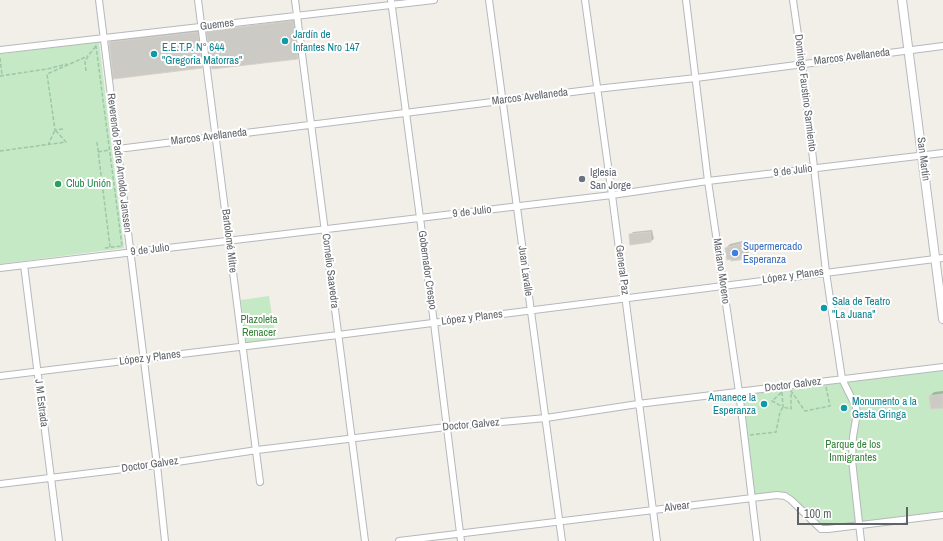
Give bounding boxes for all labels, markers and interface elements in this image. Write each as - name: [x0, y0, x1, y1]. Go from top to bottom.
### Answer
- street label: Guemes: [199, 16, 235, 34]
- place label: Jardín de Infantes Nro 147: [293, 28, 360, 54]
- street label: Domingo Faustino Sarmiento: [791, 34, 819, 152]
- marker: Jardín de Infantes Nro 147: [280, 36, 290, 46]
- place label: E.E.T.P. N° 644 "Gregoria Matorras": [162, 41, 242, 67]
- street label: Marcos Avellaneda: [813, 46, 891, 68]
- marker: E.E.T.P. N° 644 "Gregoria Matorras": [149, 49, 159, 59]
- street label: Marcos Avellaneda: [491, 86, 569, 108]
- street label: Reverendo Padre Arnoldo Janssen: [104, 93, 134, 233]
- street label: Marcos Avellaneda: [170, 126, 248, 148]
- street label: San Martín: [914, 136, 932, 182]
- street label: 9 de Julio: [773, 162, 813, 180]
- place label: Iglesia San Jorge: [590, 166, 631, 192]
- marker: Iglesia San Jorge: [577, 174, 587, 184]
- place label: Club Unión: [66, 177, 111, 191]
- marker: Club Unión: [53, 179, 63, 189]
- street label: 9 de Julio: [452, 203, 492, 221]
- street label: Bartolomé Mitre: [219, 208, 239, 274]
- street label: Gobernador Crespo: [415, 230, 439, 310]
- street label: Cornelio Saavedra: [319, 233, 341, 309]
- street label: Mariano Moreno: [710, 237, 732, 305]
- place label: Supermercado Esperanza: [743, 240, 802, 266]
- street label: 9 de Julio: [130, 241, 170, 259]
- street label: General Paz: [612, 244, 632, 296]
- street label: Juan Lavalle: [515, 245, 535, 297]
- marker: Supermercado Esperanza: [730, 248, 740, 258]
- street label: López y Planes: [762, 265, 824, 287]
- place label: Sala de Teatro "La Juana": [832, 295, 890, 321]
- marker: Sala de Teatro "La Juana": [819, 303, 829, 313]
- street label: López y Planes: [441, 308, 503, 328]
- park label: Plazoleta Renacer: [240, 313, 278, 339]
- street label: López y Planes: [119, 348, 181, 368]
- street label: Doctor Galvez: [764, 375, 822, 395]
- street label: J M Estrada: [32, 378, 50, 428]
- place label: Amanece la Esperanza: [708, 391, 756, 417]
- place label: Monumento a la Gesta Gringa: [852, 395, 917, 421]
- marker: Amanece la Esperanza: [759, 399, 769, 409]
- marker: Monumento a la Gesta Gringa: [839, 403, 849, 413]
- street label: Doctor Galvez: [442, 416, 500, 434]
- park label: Parque de los Inmigrantes: [825, 438, 881, 464]
- street label: Doctor Galvez: [121, 454, 179, 476]
- street label: Alvear: [664, 499, 690, 515]
- scale bar: [799, 499, 910, 525]
- text: 100 m: [804, 506, 831, 522]

